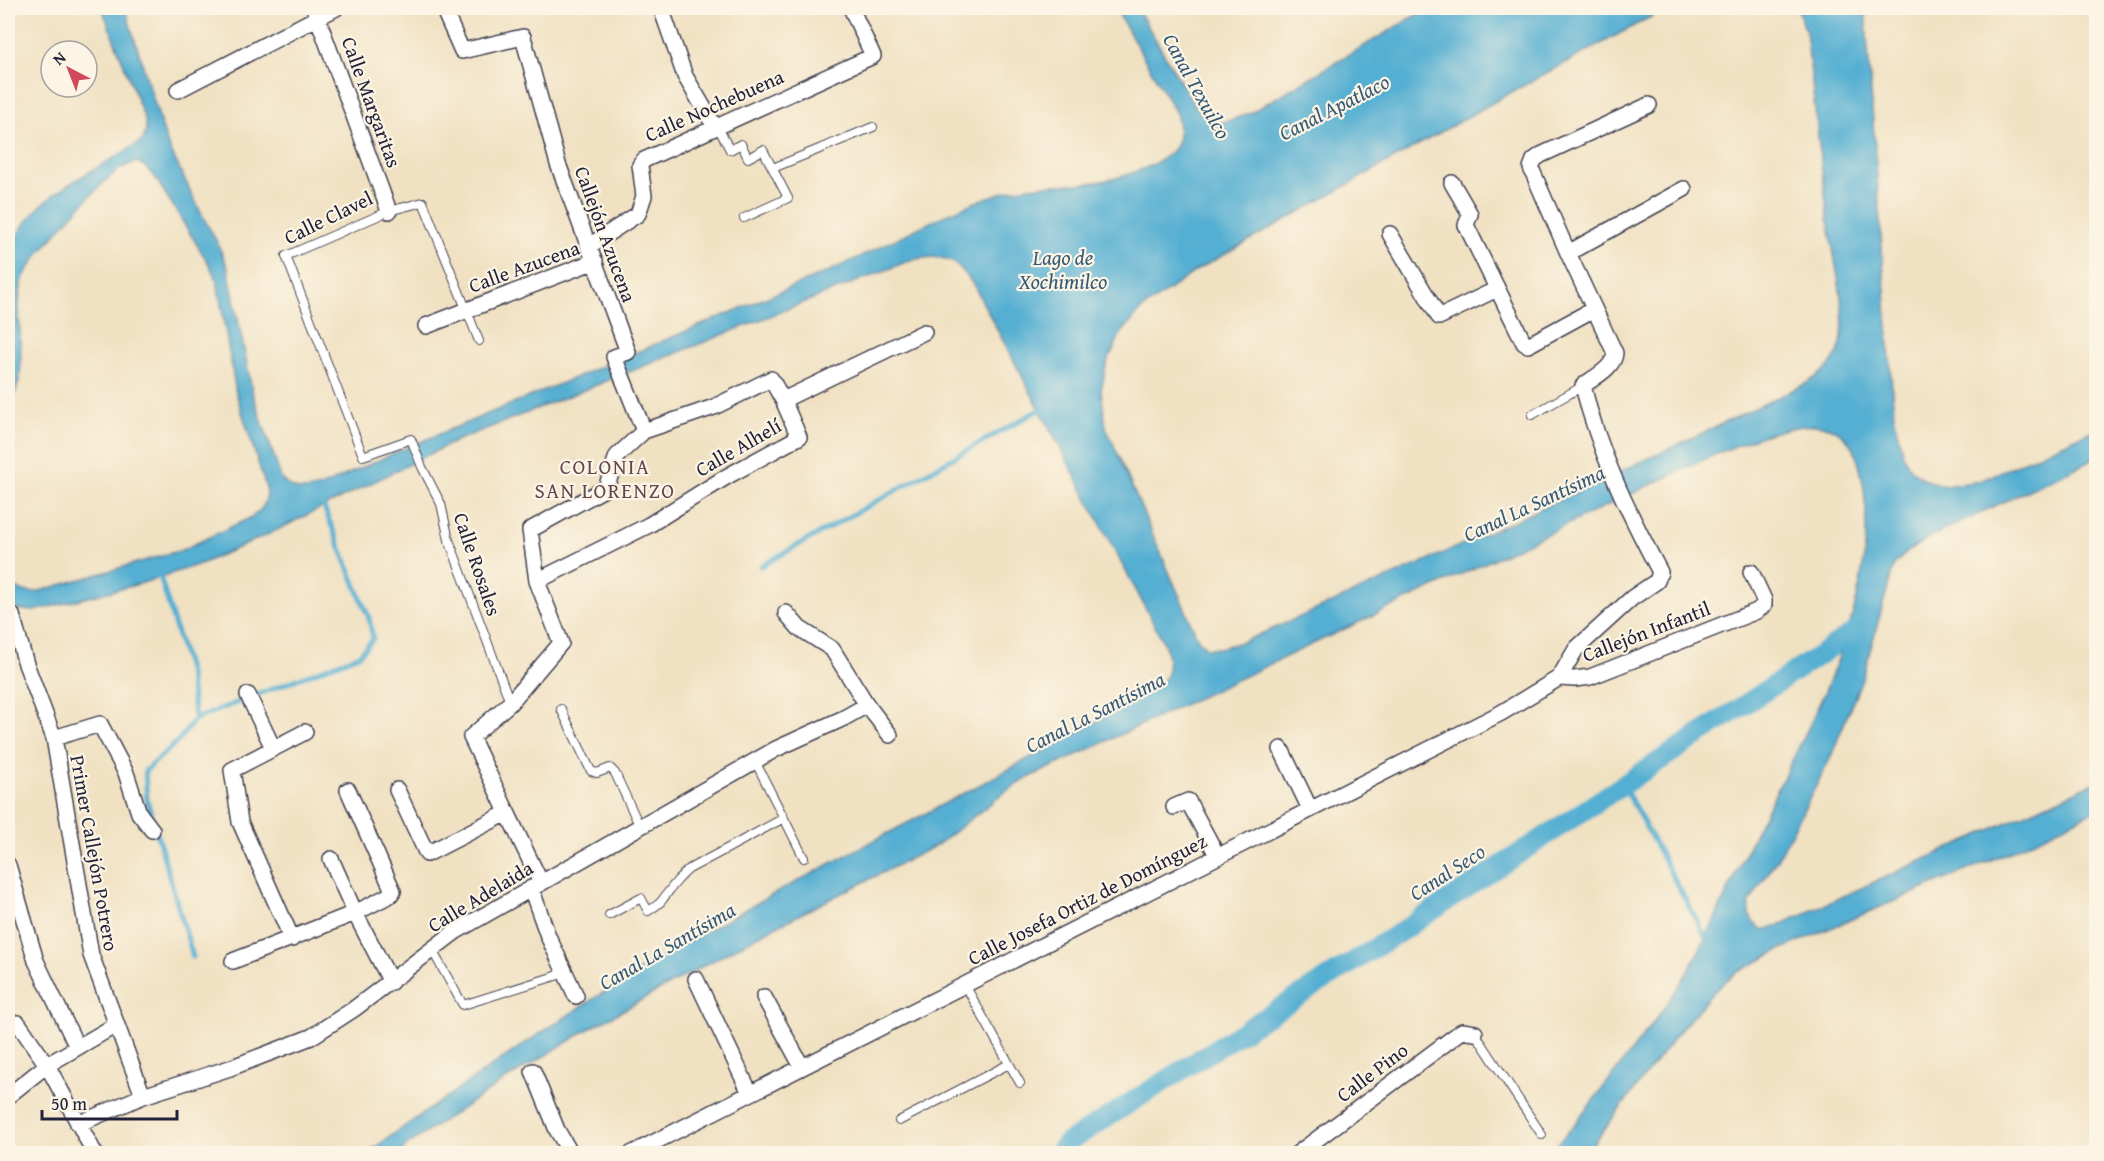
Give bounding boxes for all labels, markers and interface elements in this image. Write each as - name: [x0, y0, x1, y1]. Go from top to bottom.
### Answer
- water label: Canal Texuilco: [1155, 28, 1239, 144]
- street label: Calle Margaritas: [335, 33, 409, 171]
- north arrow: [39, 39, 99, 99]
- text: N: [47, 45, 71, 70]
- street label: Calle Nochebuena: [640, 61, 788, 149]
- water label: Canal Apatlaco: [1273, 66, 1395, 148]
- street label: Callejón Azucena: [568, 162, 644, 307]
- street label: Calle Clavel: [279, 183, 378, 251]
- street label: Calle Azucena: [465, 232, 584, 299]
- water label: Lago de Xochimilco: [1018, 242, 1107, 297]
- street label: Calle Alhelí: [690, 411, 787, 483]
- district label: COLONIA SAN LORENZO: [534, 451, 676, 506]
- water label: Canal La Santísima: [1458, 456, 1610, 549]
- street label: Calle Rosales: [447, 509, 509, 620]
- street label: Callejón Infantil: [1578, 593, 1715, 669]
- water label: Canal La Santísima: [1020, 663, 1171, 761]
- street label: Primer Callejón Potrero: [63, 753, 127, 953]
- street label: Calle Josefa Ortiz de Domínguez: [963, 826, 1212, 972]
- water label: Canal Seco: [1403, 836, 1491, 908]
- street label: Calle Adelaida: [422, 853, 539, 939]
- water label: Canal La Santísima: [593, 894, 741, 998]
- street label: Calle Pino: [1330, 1035, 1414, 1109]
- scale bar: [42, 1083, 177, 1121]
- text: 50 m: [51, 1090, 87, 1117]

